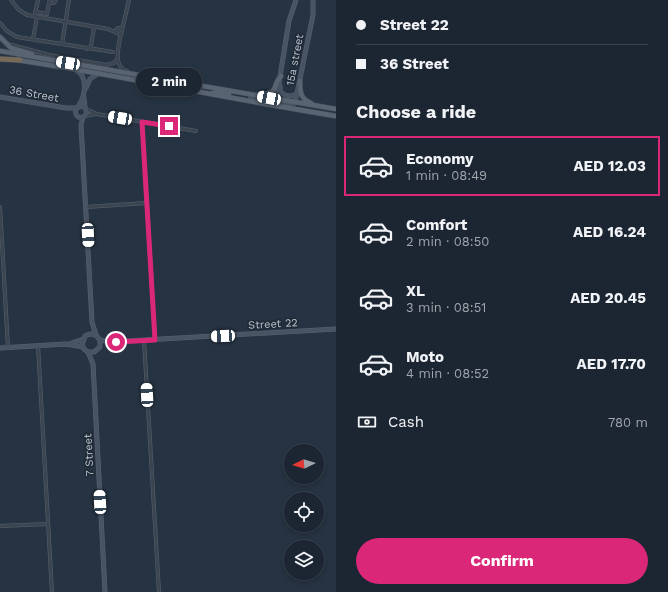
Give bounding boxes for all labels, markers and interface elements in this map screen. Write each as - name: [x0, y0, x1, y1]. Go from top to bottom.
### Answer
- text: Street 22: [380, 16, 449, 34]
- street label: 15a street: [284, 33, 306, 87]
- car: [55, 55, 81, 71]
- text: 36 Street: [380, 55, 449, 73]
- callout: 2 min: [136, 68, 202, 96]
- text: 2 min: [151, 74, 187, 89]
- street label: 36 Street: [8, 83, 60, 105]
- car: [256, 90, 282, 106]
- text: Choose a ride: [356, 101, 476, 122]
- car: [107, 110, 133, 126]
- route end: [160, 117, 178, 135]
- icon: car: [358, 148, 394, 184]
- text: Economy: [406, 150, 473, 168]
- text: AED 12.03: [573, 157, 646, 175]
- text: 1 min · 08:49: [406, 168, 487, 183]
- icon: car: [358, 214, 394, 250]
- text: Comfort: [406, 216, 467, 234]
- car: [81, 223, 95, 247]
- text: AED 16.24: [573, 223, 646, 241]
- text: 2 min · 08:50: [406, 234, 489, 249]
- icon: car: [358, 280, 394, 316]
- text: XL: [406, 282, 425, 300]
- text: AED 20.45: [570, 289, 646, 307]
- text: 3 min · 08:51: [406, 300, 486, 315]
- street label: Street 22: [248, 316, 298, 332]
- car: [211, 329, 235, 343]
- route start: [107, 333, 125, 351]
- icon: car: [358, 346, 394, 382]
- text: Moto: [406, 348, 444, 366]
- text: AED 17.70: [577, 355, 646, 373]
- text: 4 min · 08:52: [406, 366, 489, 381]
- car: [140, 383, 154, 407]
- icon: cash: [356, 411, 378, 433]
- text: Cash: [388, 413, 424, 431]
- text: 780 m: [608, 415, 648, 430]
- street label: 7 Street: [81, 433, 97, 477]
- north arrow: [284, 444, 324, 484]
- map controls: [284, 444, 324, 580]
- car: [93, 490, 107, 514]
- button: locate: [284, 492, 324, 532]
- button: Confirm: [356, 538, 648, 584]
- button: layers: [284, 540, 324, 580]

